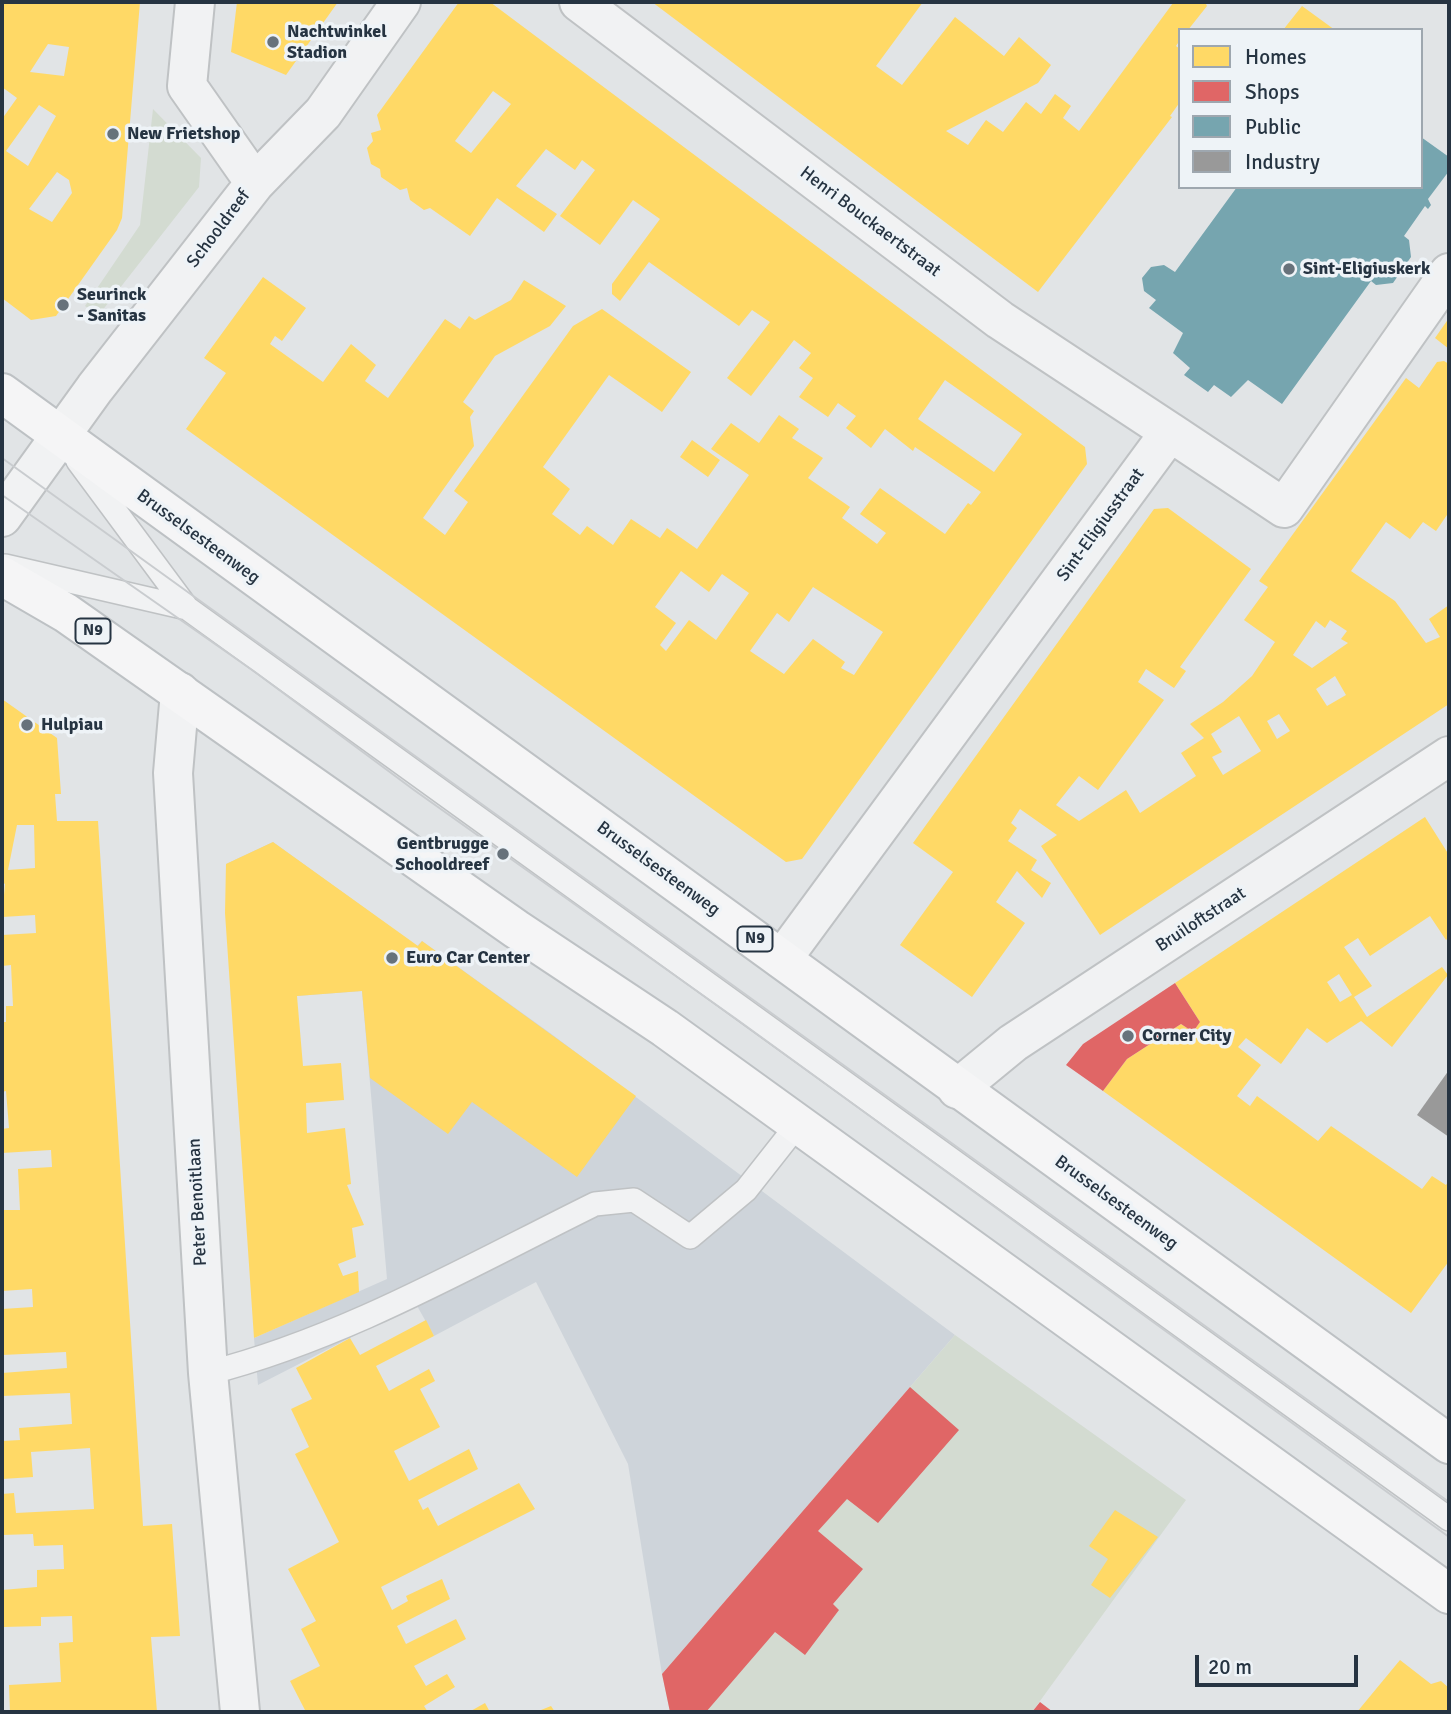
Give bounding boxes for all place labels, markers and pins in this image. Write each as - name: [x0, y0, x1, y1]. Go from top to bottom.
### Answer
- place label: Nachtwinkel Stadion: [287, 21, 387, 64]
- marker: Nachtwinkel Stadion: [265, 34, 281, 50]
- place label: New Frietshop: [127, 123, 240, 145]
- marker: New Frietshop: [105, 126, 121, 142]
- place label: Sint-Eligiuskerk: [1303, 258, 1430, 280]
- marker: Sint-Eligiuskerk: [1281, 261, 1297, 277]
- place label: Seurinck - Sanitas: [77, 284, 147, 326]
- marker: Seurinck - Sanitas: [55, 297, 71, 313]
- place label: Hulpiau: [41, 714, 103, 736]
- marker: Hulpiau: [19, 717, 35, 733]
- place label: Gentbrugge Schooldreef: [395, 833, 489, 876]
- marker: Gentbrugge Schooldreef: [495, 846, 511, 862]
- place label: Euro Car Center: [406, 947, 530, 969]
- marker: Euro Car Center: [384, 950, 400, 966]
- place label: Corner City: [1142, 1025, 1231, 1047]
- marker: Corner City: [1120, 1028, 1136, 1044]

